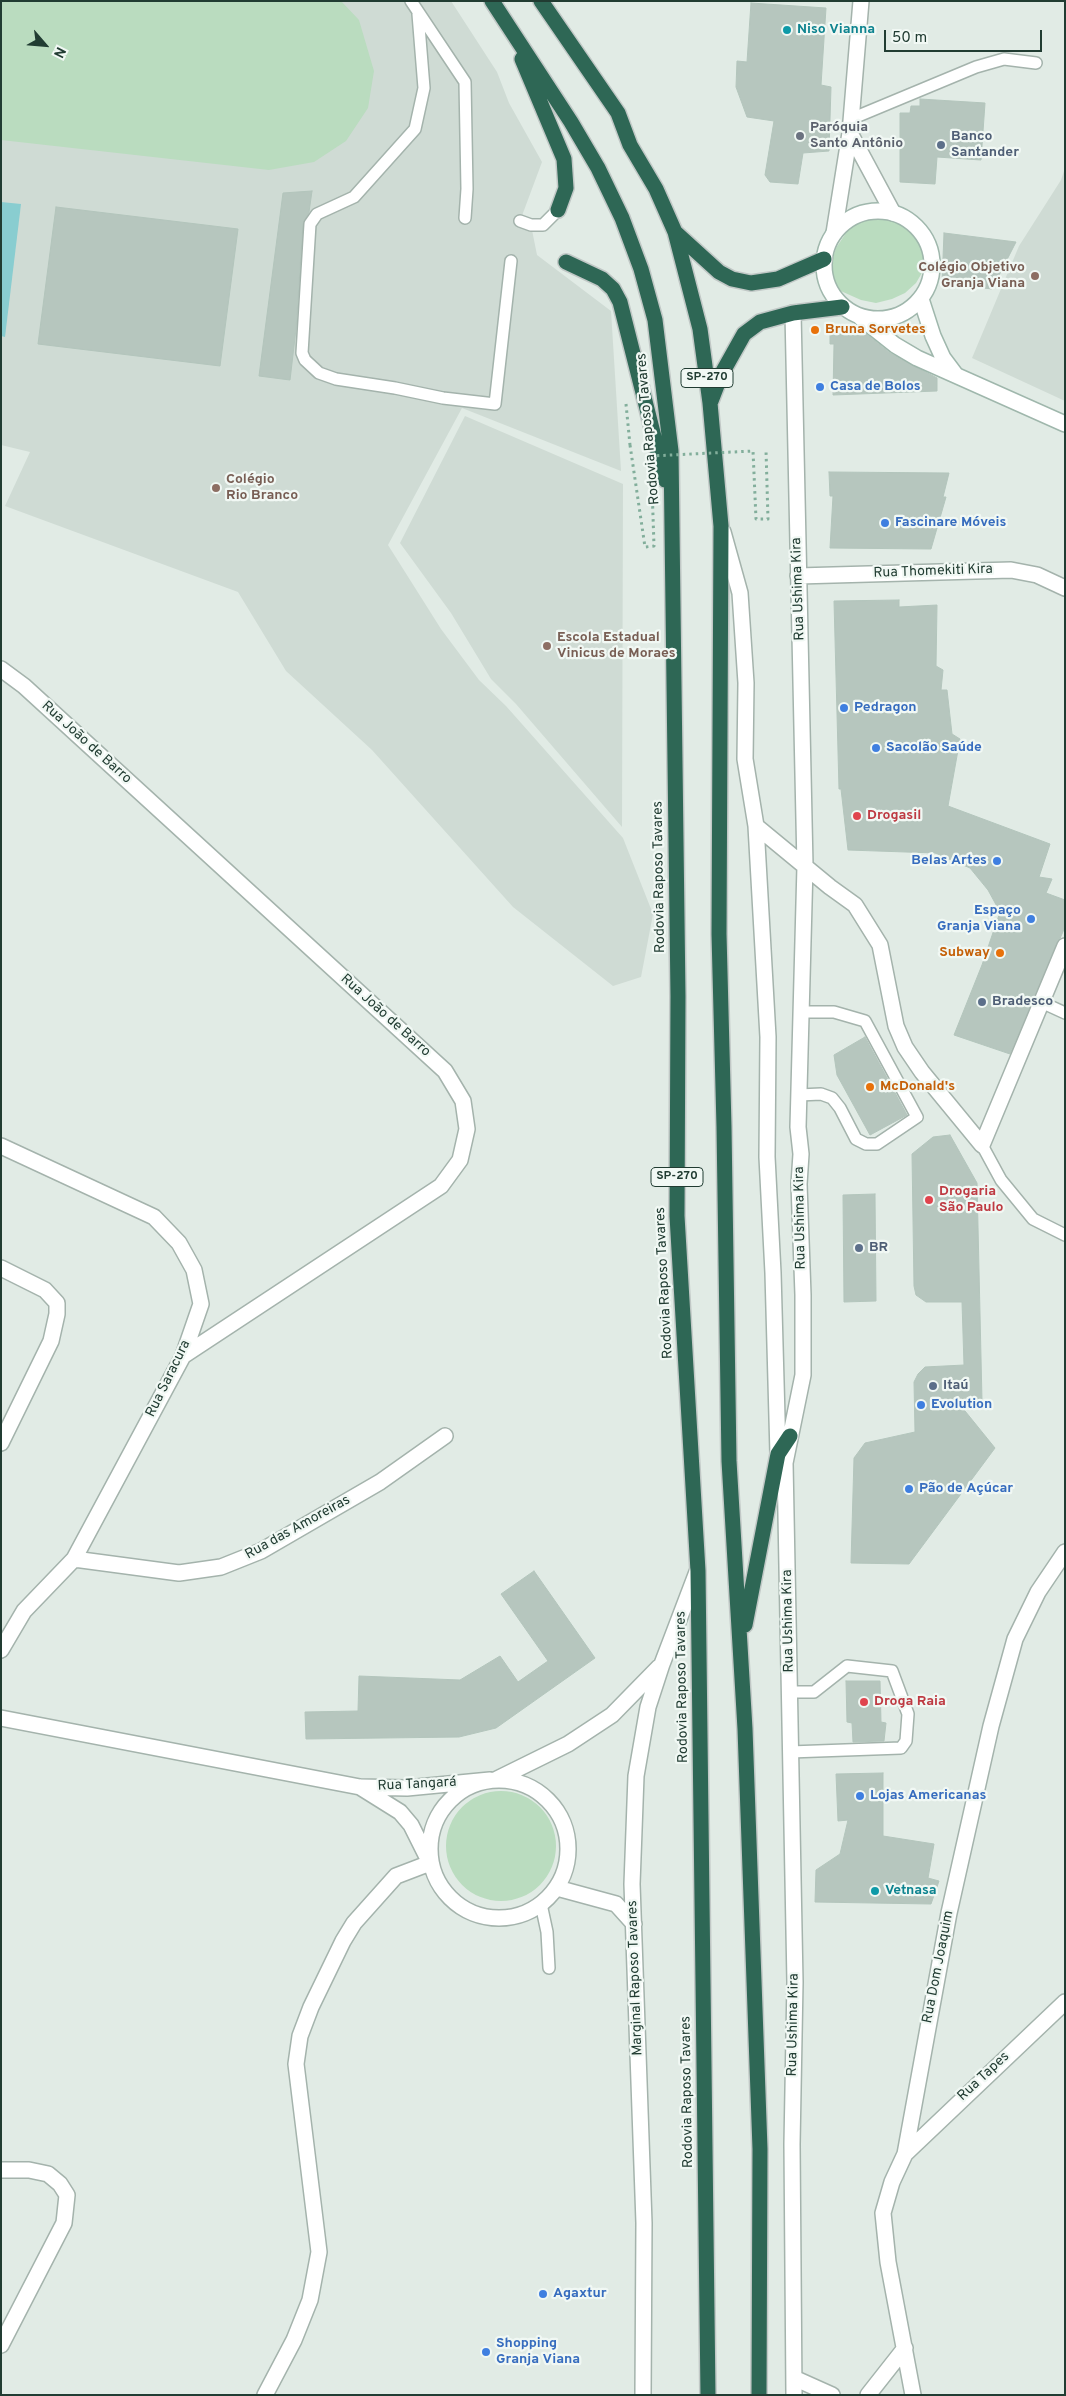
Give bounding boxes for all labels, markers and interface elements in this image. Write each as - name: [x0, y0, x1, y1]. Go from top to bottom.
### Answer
- north arrow: [20, 20, 70, 70]
- scale bar: [886, 20, 1044, 52]
- place label: Niso Vianna: [797, 22, 875, 38]
- marker: Niso Vianna: [781, 24, 793, 36]
- text: 50 m: [892, 29, 927, 48]
- text: N: [49, 44, 69, 60]
- place label: Paróquia Santo Antônio: [810, 120, 903, 152]
- place label: Banco Santander: [951, 129, 1019, 162]
- marker: Paróquia Santo Antônio: [794, 130, 806, 142]
- marker: Banco Santander: [935, 139, 947, 151]
- place label: Colégio Objetivo Granja Viana: [918, 260, 1025, 292]
- marker: Colégio Objetivo Granja Viana: [1029, 270, 1041, 282]
- place label: Bruna Sorvetes: [825, 322, 926, 338]
- marker: Bruna Sorvetes: [809, 324, 821, 336]
- street label: Rodovia Raposo Tavares: [634, 353, 664, 505]
- road number: SP-270: [681, 368, 733, 388]
- place label: Casa de Bolos: [830, 379, 921, 395]
- marker: Casa de Bolos: [814, 381, 826, 393]
- place label: Colégio Rio Branco: [226, 472, 298, 504]
- marker: Colégio Rio Branco: [210, 482, 222, 494]
- place label: Fascinare Móveis: [895, 515, 1006, 531]
- marker: Fascinare Móveis: [879, 517, 891, 529]
- street label: Rua Ushima Kira: [789, 537, 809, 641]
- street label: Rua Thomekiti Kira: [873, 562, 993, 582]
- place label: Escola Estadual Vinicus de Moraes: [557, 630, 676, 662]
- marker: Escola Estadual Vinicus de Moraes: [541, 640, 553, 652]
- street label: Rua João de Barro: [37, 698, 135, 788]
- place label: Pedragon: [854, 700, 916, 716]
- marker: Pedragon: [838, 702, 850, 714]
- place label: Sacolão Saúde: [886, 740, 982, 756]
- marker: Sacolão Saúde: [870, 742, 882, 754]
- street label: Rodovia Raposo Tavares: [650, 801, 670, 953]
- place label: Drogasil: [867, 808, 921, 824]
- marker: Drogasil: [851, 810, 863, 822]
- place label: Belas Artes: [911, 853, 987, 869]
- marker: Belas Artes: [991, 855, 1003, 867]
- place label: Espaço Granja Viana: [937, 903, 1021, 936]
- marker: Espaço Granja Viana: [1025, 913, 1037, 925]
- place label: Subway: [939, 945, 990, 961]
- marker: Subway: [994, 947, 1006, 959]
- street label: Rua João de Barro: [336, 971, 434, 1061]
- place label: Bradesco: [992, 994, 1053, 1010]
- marker: Bradesco: [976, 996, 988, 1008]
- place label: McDonald's: [880, 1079, 955, 1095]
- marker: McDonald's: [864, 1081, 876, 1093]
- street label: Rua Ushima Kira: [792, 1166, 810, 1270]
- road number: SP-270: [651, 1168, 703, 1186]
- place label: Drogaria São Paulo: [939, 1184, 1004, 1216]
- marker: Drogaria São Paulo: [923, 1194, 935, 1206]
- street label: Rodovia Raposo Tavares: [653, 1207, 677, 1359]
- place label: BR: [869, 1240, 888, 1256]
- marker: BR: [853, 1242, 865, 1254]
- street label: Rua Saracura: [143, 1338, 195, 1420]
- place label: Itaú: [943, 1378, 969, 1394]
- marker: Itaú: [927, 1380, 939, 1392]
- place label: Evolution: [931, 1397, 992, 1413]
- marker: Evolution: [915, 1399, 927, 1411]
- place label: Pão de Açúcar: [919, 1481, 1013, 1497]
- marker: Pão de Açúcar: [903, 1483, 915, 1495]
- street label: Rua das Amoreiras: [243, 1492, 353, 1564]
- street label: Rua Ushima Kira: [780, 1569, 798, 1673]
- street label: Rodovia Raposo Tavares: [673, 1611, 693, 1763]
- place label: Droga Raia: [874, 1694, 946, 1710]
- marker: Droga Raia: [858, 1696, 870, 1708]
- street label: Rua Tangará: [377, 1775, 457, 1795]
- place label: Lojas Americanas: [870, 1788, 986, 1804]
- marker: Lojas Americanas: [854, 1790, 866, 1802]
- place label: Vetnasa: [885, 1883, 937, 1899]
- marker: Vetnasa: [869, 1885, 881, 1897]
- street label: Marginal Raposo Tavares: [625, 1900, 647, 2056]
- street label: Rua Dom Joaquim: [920, 1909, 958, 2025]
- street label: Rua Ushima Kira: [785, 1973, 803, 2077]
- street label: Rodovia Raposo Tavares: [678, 2016, 698, 2168]
- street label: Rua Tapes: [955, 2049, 1013, 2105]
- place label: Agaxtur: [553, 2286, 607, 2302]
- marker: Agaxtur: [537, 2288, 549, 2300]
- place label: Shopping Granja Viana: [496, 2336, 580, 2368]
- marker: Shopping Granja Viana: [480, 2346, 492, 2358]

